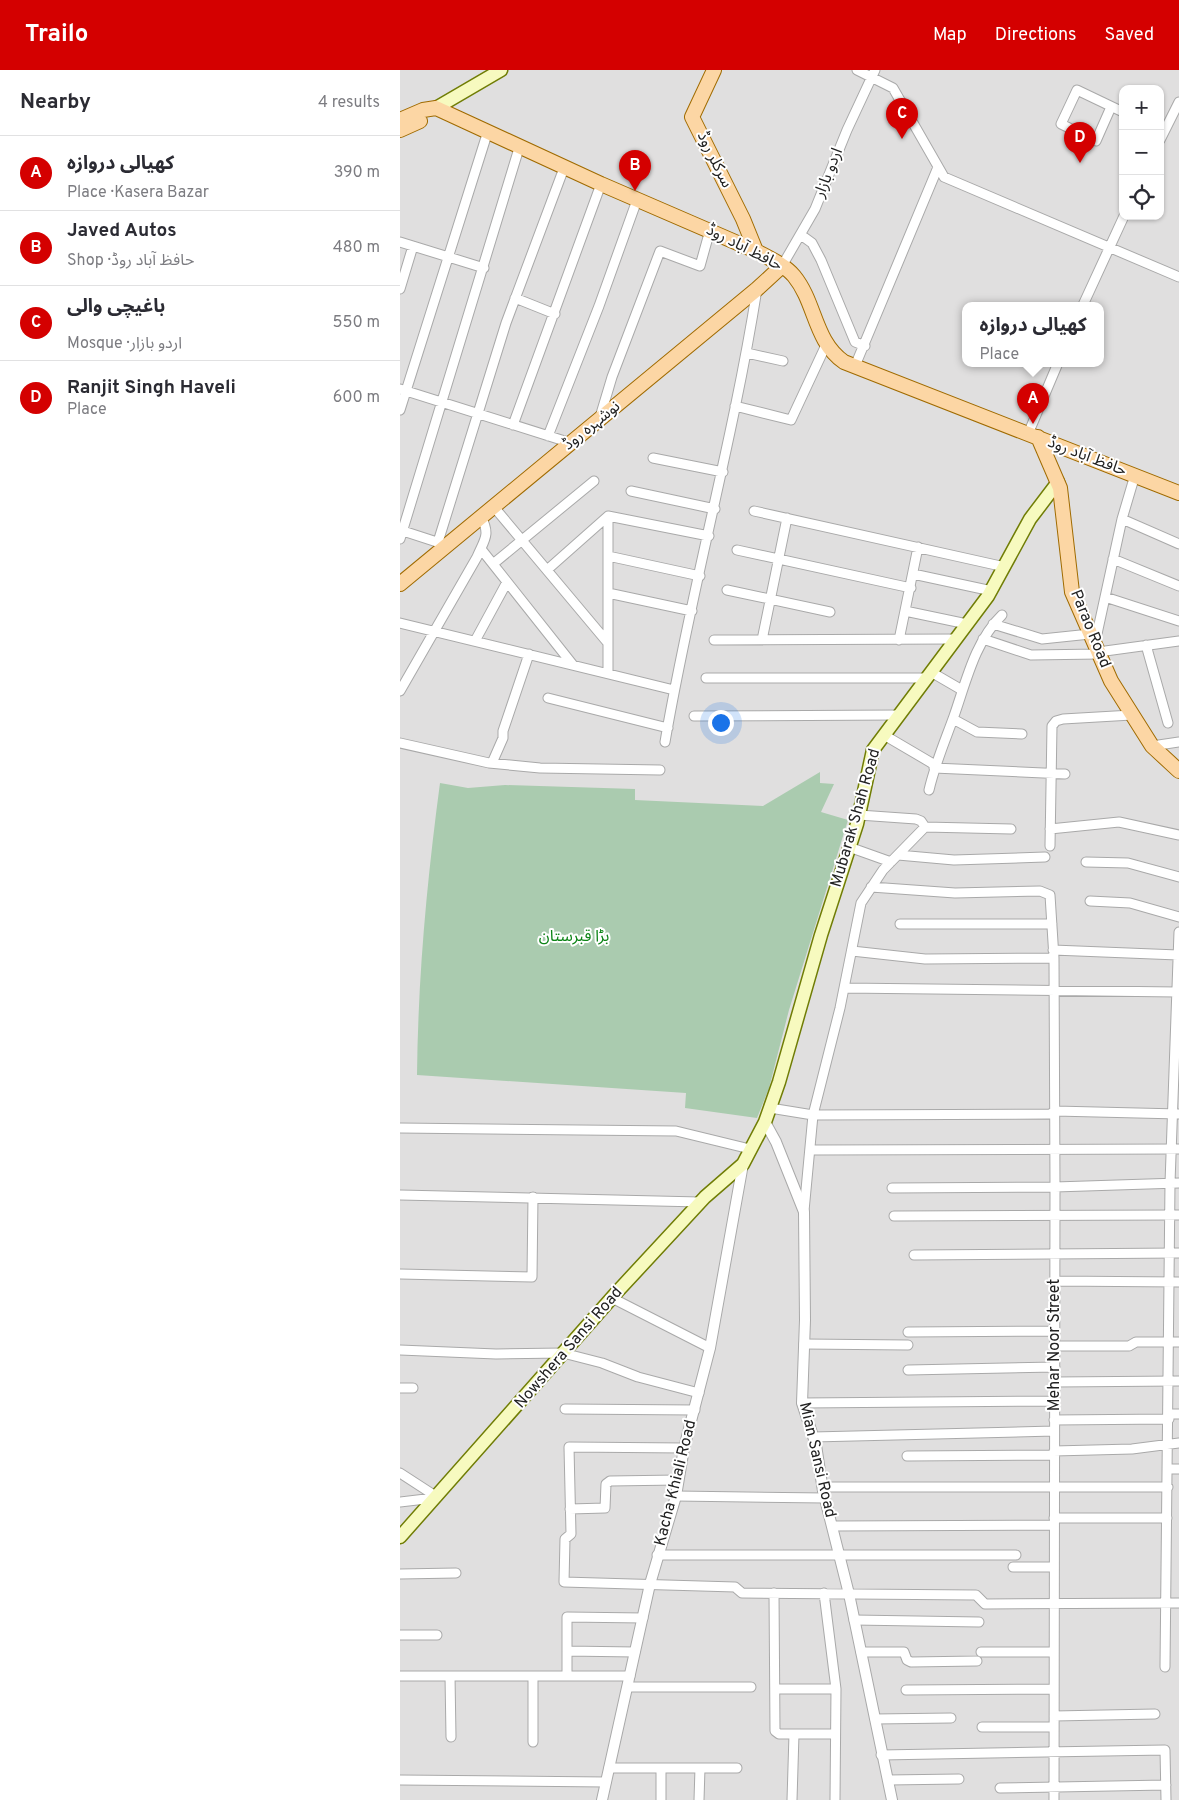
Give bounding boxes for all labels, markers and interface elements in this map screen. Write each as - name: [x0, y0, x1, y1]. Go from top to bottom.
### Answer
- text: Trailo: [25, 20, 88, 50]
- text: Map: [933, 24, 967, 47]
- text: Directions: [995, 24, 1077, 47]
- text: Saved: [1105, 24, 1154, 47]
- map controls: [1119, 85, 1164, 220]
- button: +: [1119, 85, 1164, 130]
- text: Nearby: [20, 89, 91, 116]
- text: 4 results: [318, 93, 380, 113]
- pin: C: [886, 98, 918, 139]
- pin: D: [1064, 122, 1096, 163]
- street label: سرکلر روڈ: [692, 128, 737, 192]
- button: −: [1119, 130, 1164, 175]
- street label: اردو بازار: [810, 145, 848, 202]
- pin: B: [619, 150, 651, 191]
- text: کھیالی دروازہ: [67, 152, 174, 176]
- text: A: [30, 163, 42, 183]
- text: 390 m: [334, 163, 380, 183]
- button: locate: [1119, 175, 1164, 220]
- text: Place · Kasera Bazar: [67, 183, 209, 203]
- text: Javed Autos: [67, 219, 177, 243]
- street label: حافظ آباد روڈ: [702, 220, 786, 276]
- text: B: [30, 238, 42, 258]
- text: 480 m: [333, 238, 380, 258]
- text: Shop · حافظ آباد روڈ: [67, 251, 194, 271]
- text: باغیچی والی: [67, 295, 165, 319]
- popup: [962, 302, 1104, 367]
- text: C: [31, 313, 41, 333]
- text: 550 m: [333, 313, 380, 333]
- text: کھیالی دروازہ: [979, 314, 1087, 338]
- text: Mosque · اردو بازار: [67, 334, 182, 354]
- text: Place: [979, 345, 1019, 365]
- text: Ranjit Singh Haveli: [67, 376, 236, 400]
- pin: A: [1017, 383, 1049, 424]
- text: D: [30, 388, 42, 408]
- text: 600 m: [333, 388, 380, 408]
- street label: نوشہرہ روڈ: [559, 396, 625, 455]
- text: Place: [67, 400, 107, 420]
- street label: حافظ آباد روڈ: [1045, 432, 1130, 481]
- street label: Parao Road: [1065, 587, 1115, 671]
- your location: [708, 710, 734, 736]
- street label: Mubarak Shah Road: [827, 746, 885, 890]
- park label: بڑا قبرستان: [539, 927, 609, 947]
- street label: Mehar Noor Street: [1045, 1279, 1065, 1411]
- street label: Nowshera Sansi Road: [511, 1283, 627, 1413]
- street label: Mian Sansi Road: [794, 1400, 840, 1520]
- street label: Kacha Khiali Road: [651, 1418, 701, 1548]

